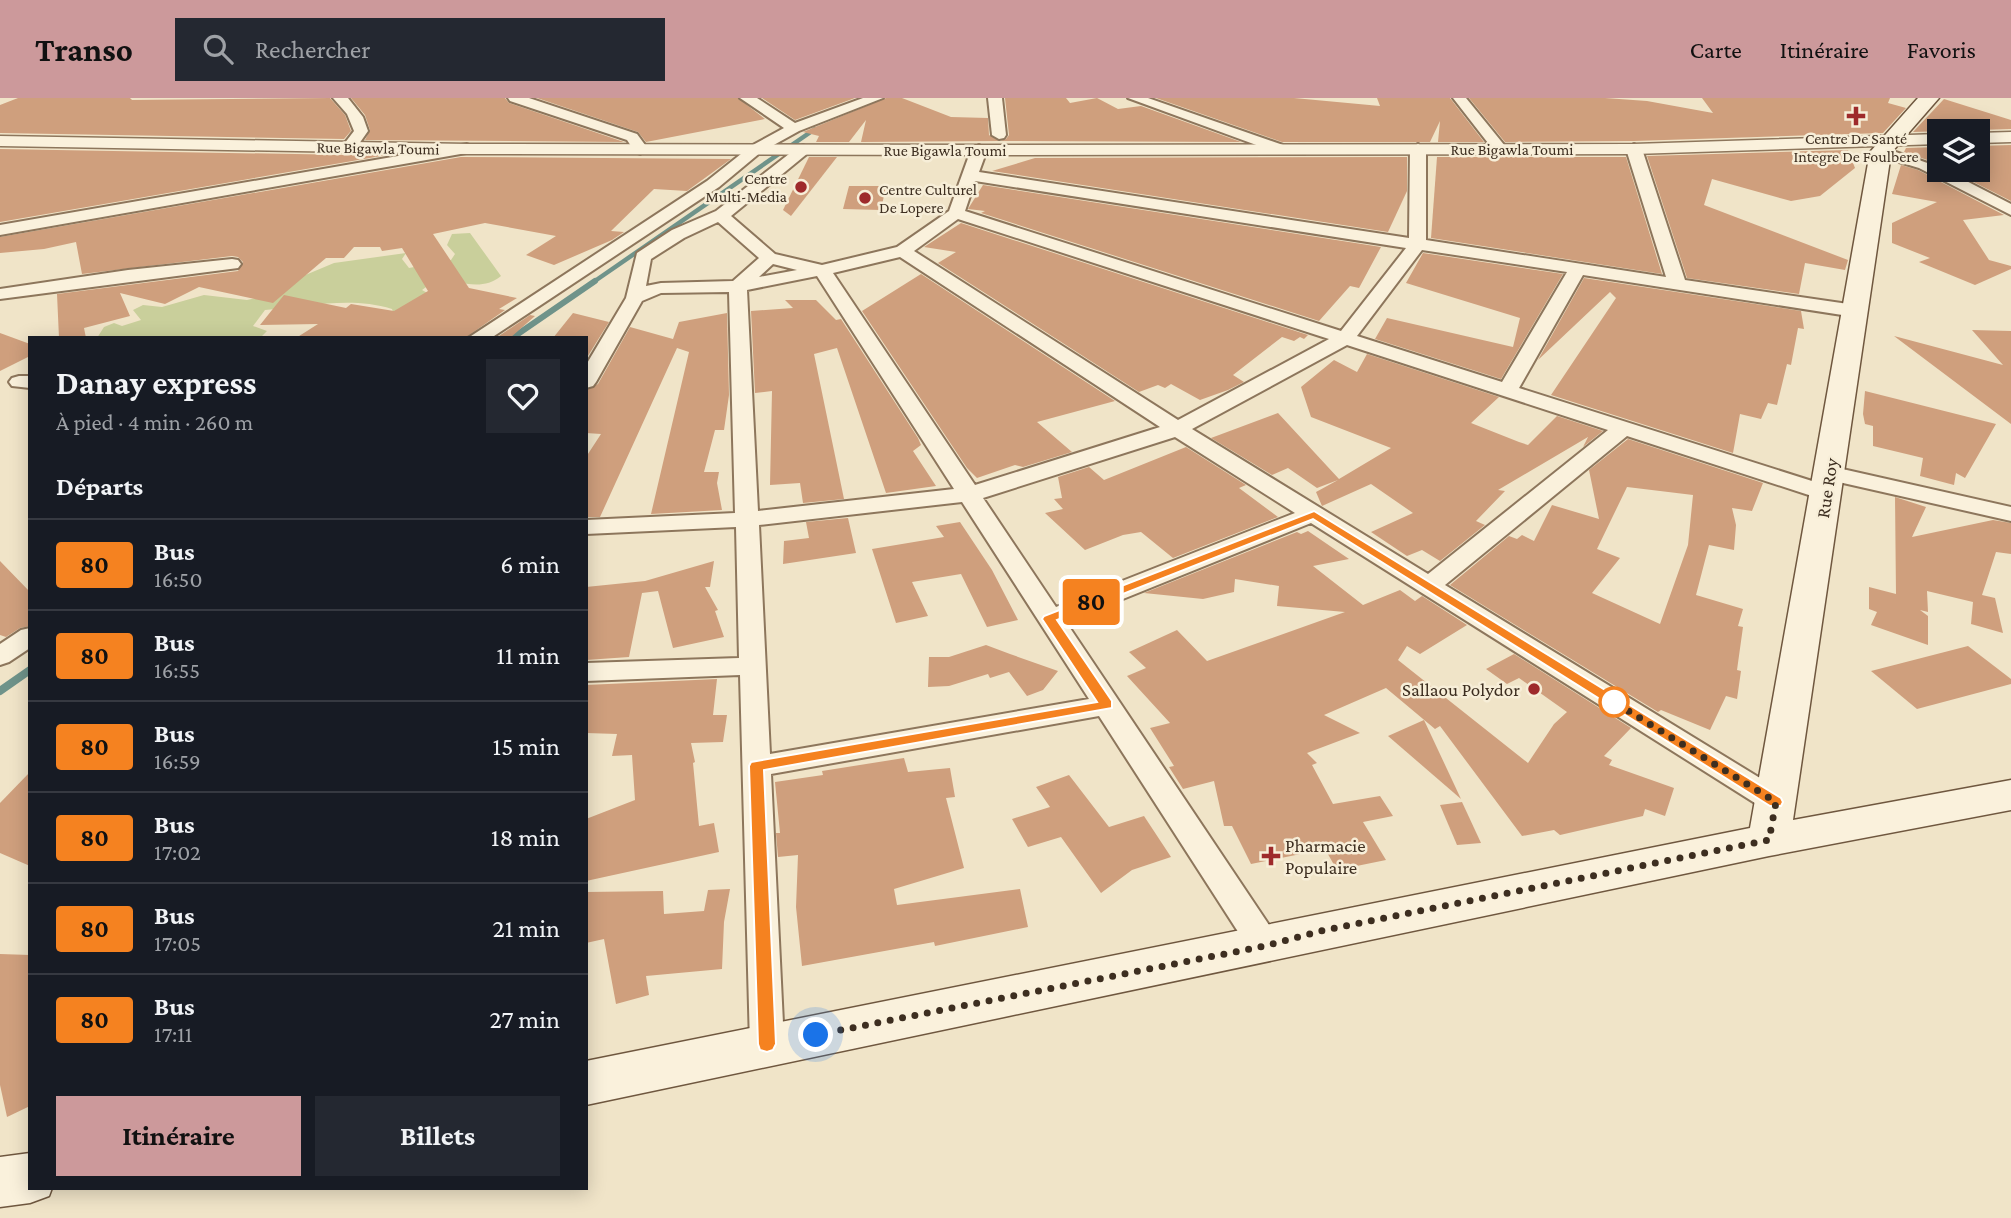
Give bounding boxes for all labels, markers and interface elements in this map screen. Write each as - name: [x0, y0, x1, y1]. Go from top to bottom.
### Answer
- search box: [175, 18, 665, 81]
- icon: search: [199, 30, 237, 68]
- text: Transo: [35, 31, 133, 68]
- text: Rechercher: [255, 35, 371, 64]
- text: Carte: [1690, 36, 1742, 63]
- text: Itinéraire: [1780, 36, 1869, 63]
- text: Favoris: [1907, 36, 1976, 63]
- marker: Centre De Santé Integre De Foulbere: [1846, 106, 1866, 126]
- map controls: [1927, 119, 1990, 182]
- button: layers: [1927, 119, 1990, 182]
- place label: Centre De Santé Integre De Foulbere: [1793, 130, 1919, 166]
- street label: Rue Bigawla Toumi: [316, 138, 440, 159]
- street label: Rue Bigawla Toumi: [1450, 141, 1574, 159]
- street label: Rue Bigawla Toumi: [883, 142, 1007, 160]
- place label: Centre Multi-Media: [705, 170, 788, 205]
- marker: Centre Multi-Media: [793, 179, 809, 195]
- place label: Centre Culturel De Lopere: [879, 181, 977, 217]
- marker: Centre Culturel De Lopere: [857, 190, 873, 206]
- button: heart: [486, 359, 560, 433]
- text: Danay express: [56, 364, 256, 401]
- text: À pied · 4 min · 260 m: [56, 409, 253, 435]
- street label: Rue Roy: [1812, 456, 1842, 520]
- text: Départs: [56, 472, 143, 501]
- text: Bus: [154, 537, 195, 566]
- text: 6 min: [500, 550, 560, 579]
- text: 80: [80, 551, 109, 578]
- text: 16:50: [154, 566, 202, 592]
- line badge: 80: [1060, 579, 1122, 625]
- text: 80: [1077, 588, 1105, 615]
- text: Bus: [154, 628, 195, 657]
- text: 11 min: [496, 641, 560, 670]
- text: 80: [80, 642, 109, 669]
- text: 16:55: [154, 657, 200, 683]
- place label: Sallaou Polydor: [1402, 679, 1520, 700]
- marker: Sallaou Polydor: [1526, 681, 1542, 697]
- unlabelled marker: [1599, 687, 1629, 717]
- text: Bus: [154, 719, 195, 748]
- text: 15 min: [493, 732, 560, 761]
- text: 80: [80, 733, 109, 760]
- text: 16:59: [154, 748, 201, 774]
- text: Bus: [154, 810, 195, 839]
- text: 18 min: [491, 823, 560, 852]
- text: 80: [80, 824, 109, 851]
- place label: Pharmacie Populaire: [1285, 835, 1366, 878]
- text: 17:02: [154, 839, 201, 865]
- marker: Pharmacie Populaire: [1263, 848, 1279, 864]
- text: Bus: [154, 901, 195, 930]
- text: 21 min: [492, 914, 560, 943]
- text: 80: [80, 915, 109, 942]
- text: 17:05: [154, 930, 201, 956]
- text: Bus: [154, 992, 195, 1021]
- text: 27 min: [489, 1005, 560, 1034]
- text: 80: [80, 1006, 109, 1033]
- your location: [798, 1017, 833, 1052]
- text: 17:11: [154, 1021, 192, 1047]
- button: Itinéraire: [56, 1096, 301, 1176]
- button: Billets: [315, 1096, 560, 1176]

